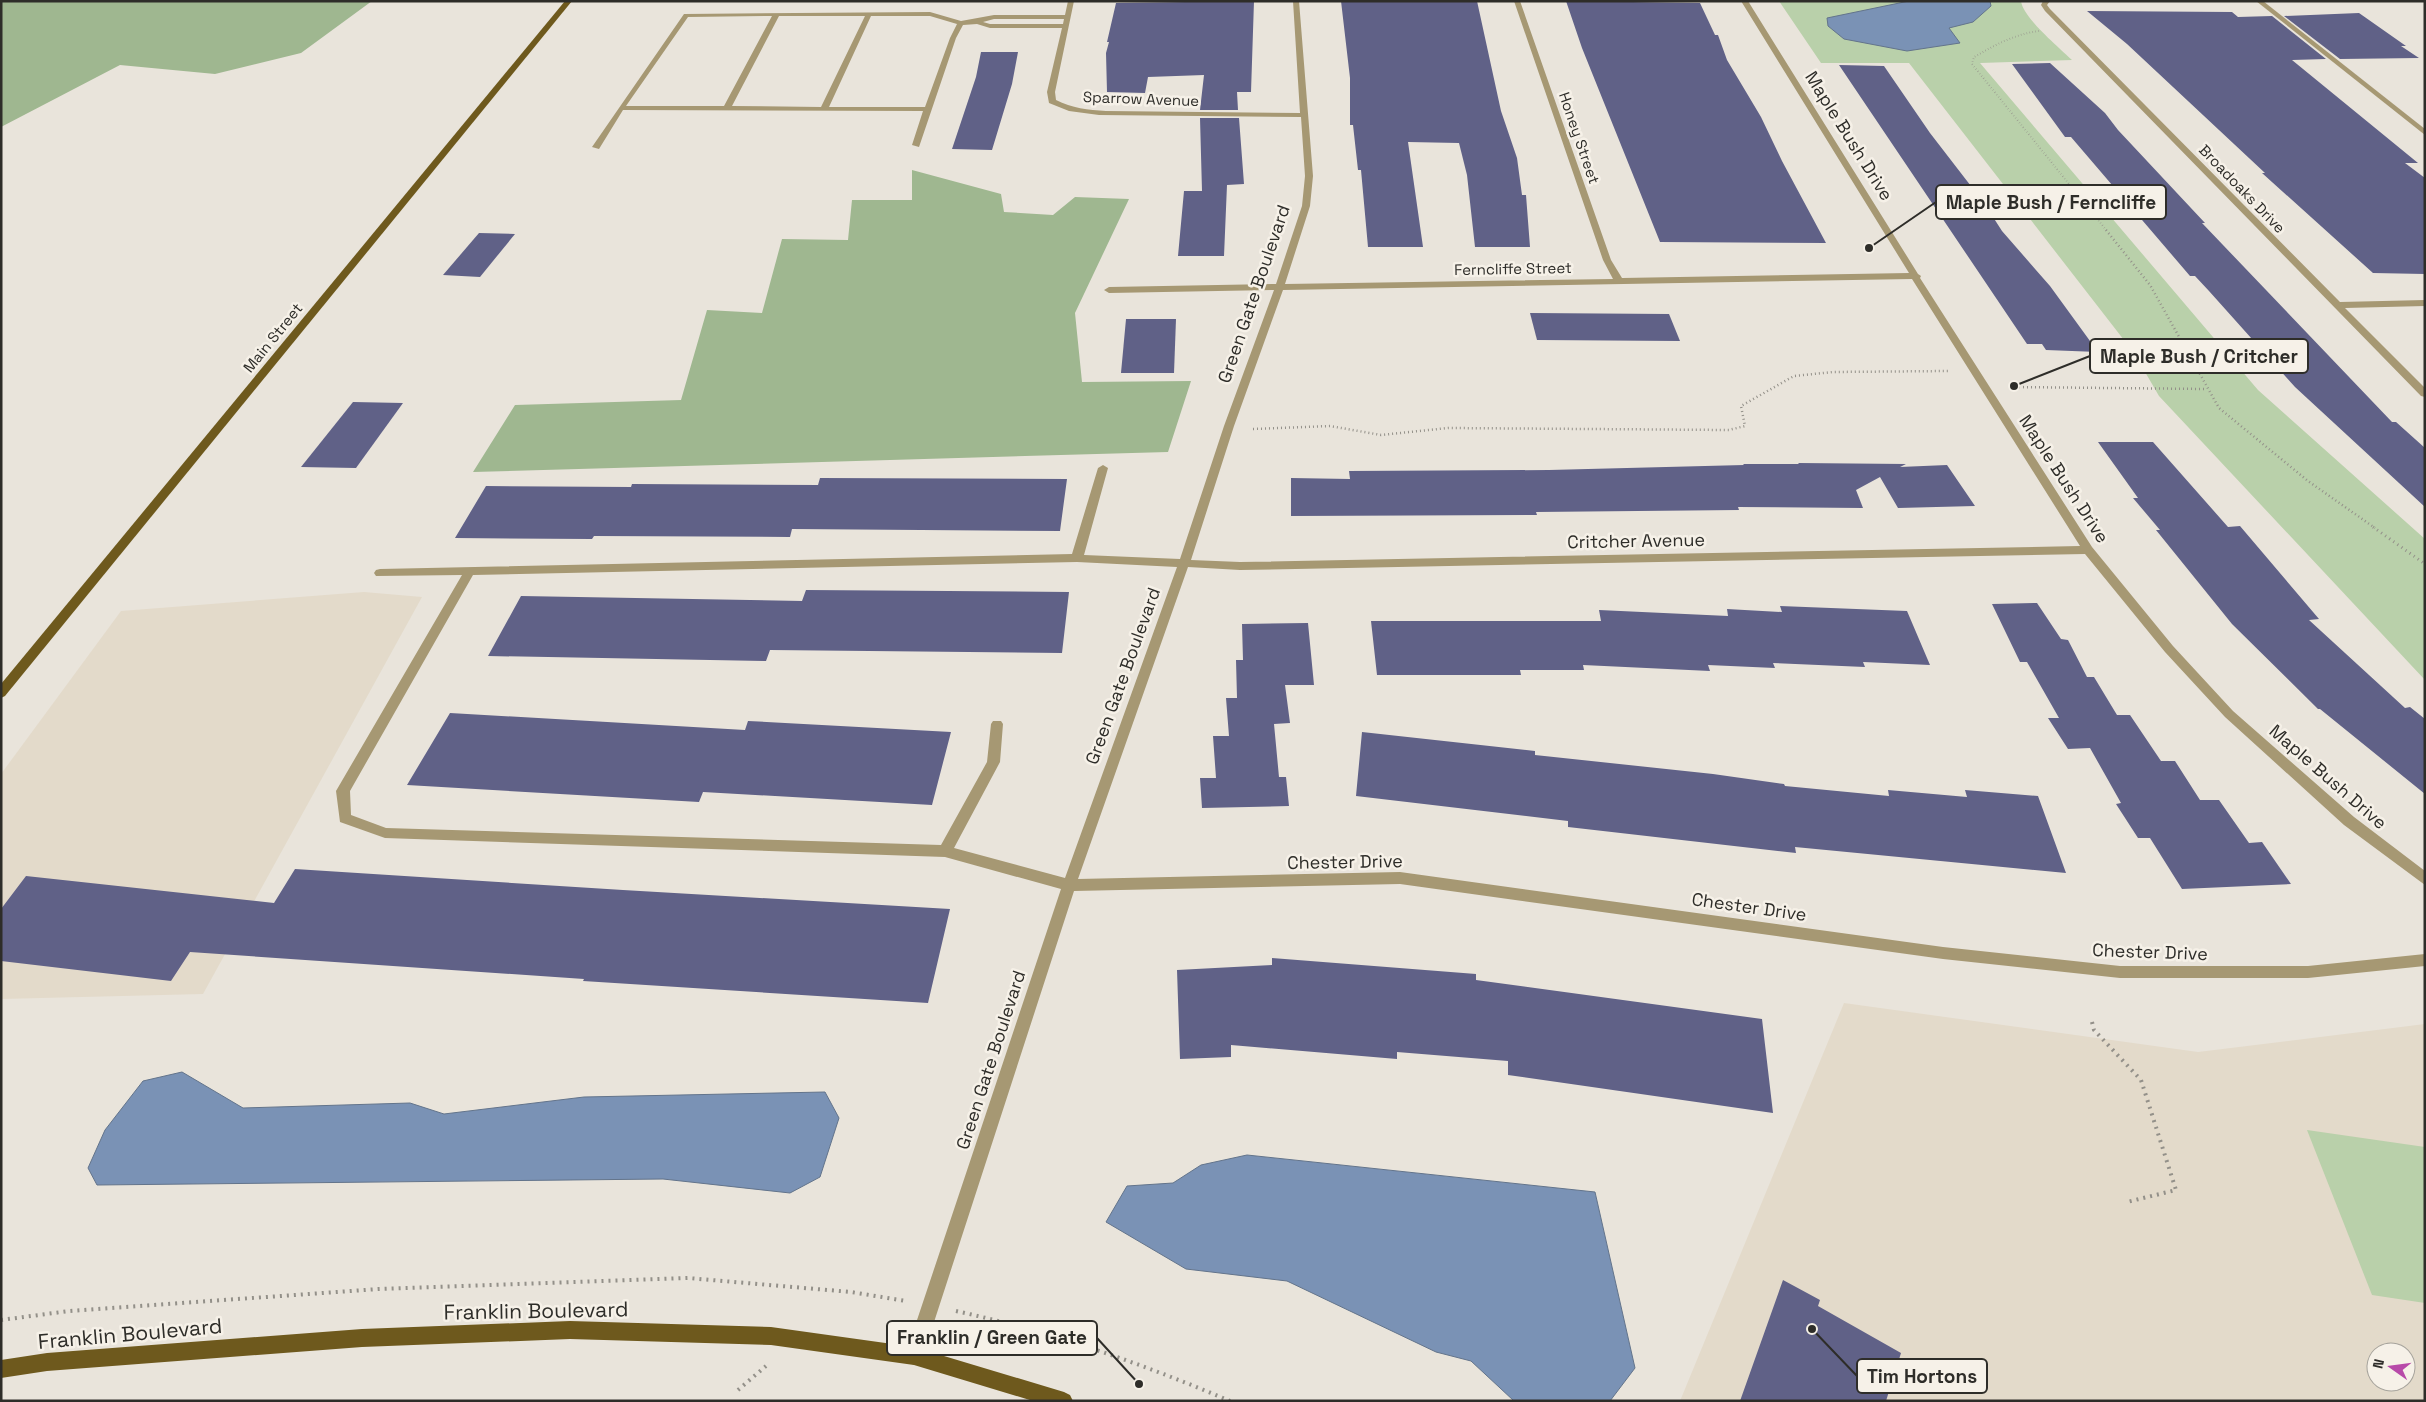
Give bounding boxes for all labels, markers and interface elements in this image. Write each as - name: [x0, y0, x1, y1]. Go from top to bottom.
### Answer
- street label: Maple Bush Drive: [1800, 67, 1898, 205]
- street label: Sparrow Avenue: [1083, 87, 1200, 110]
- street label: Honey Street: [1555, 89, 1604, 186]
- street label: Broadoaks Drive: [2195, 140, 2290, 237]
- callout: Maple Bush / Ferncliffe: [1936, 185, 2166, 219]
- text: Maple Bush / Ferncliffe: [1946, 190, 2156, 215]
- street label: Green Gate Boulevard: [1212, 202, 1295, 386]
- street label: Ferncliffe Street: [1454, 258, 1572, 279]
- street label: Main Street: [239, 299, 307, 376]
- callout: Maple Bush / Critcher: [2090, 339, 2308, 373]
- text: Maple Bush / Critcher: [2100, 344, 2298, 369]
- street label: Maple Bush Drive: [2014, 410, 2114, 547]
- street label: Critcher Avenue: [1567, 528, 1705, 553]
- street label: Green Gate Boulevard: [1080, 584, 1165, 768]
- street label: Maple Bush Drive: [2265, 719, 2392, 834]
- street label: Chester Drive: [1287, 849, 1403, 874]
- street label: Chester Drive: [1690, 887, 1808, 926]
- street label: Chester Drive: [2092, 938, 2208, 965]
- street label: Green Gate Boulevard: [951, 967, 1030, 1152]
- street label: Franklin Boulevard: [443, 1295, 629, 1326]
- street label: Franklin Boulevard: [37, 1312, 223, 1355]
- callout: Franklin / Green Gate: [887, 1321, 1097, 1355]
- text: Franklin / Green Gate: [897, 1325, 1087, 1350]
- north arrow: [2366, 1342, 2416, 1392]
- text: N: [2369, 1357, 2388, 1371]
- callout: Tim Hortons: [1857, 1359, 1987, 1393]
- text: Tim Hortons: [1867, 1364, 1977, 1389]

